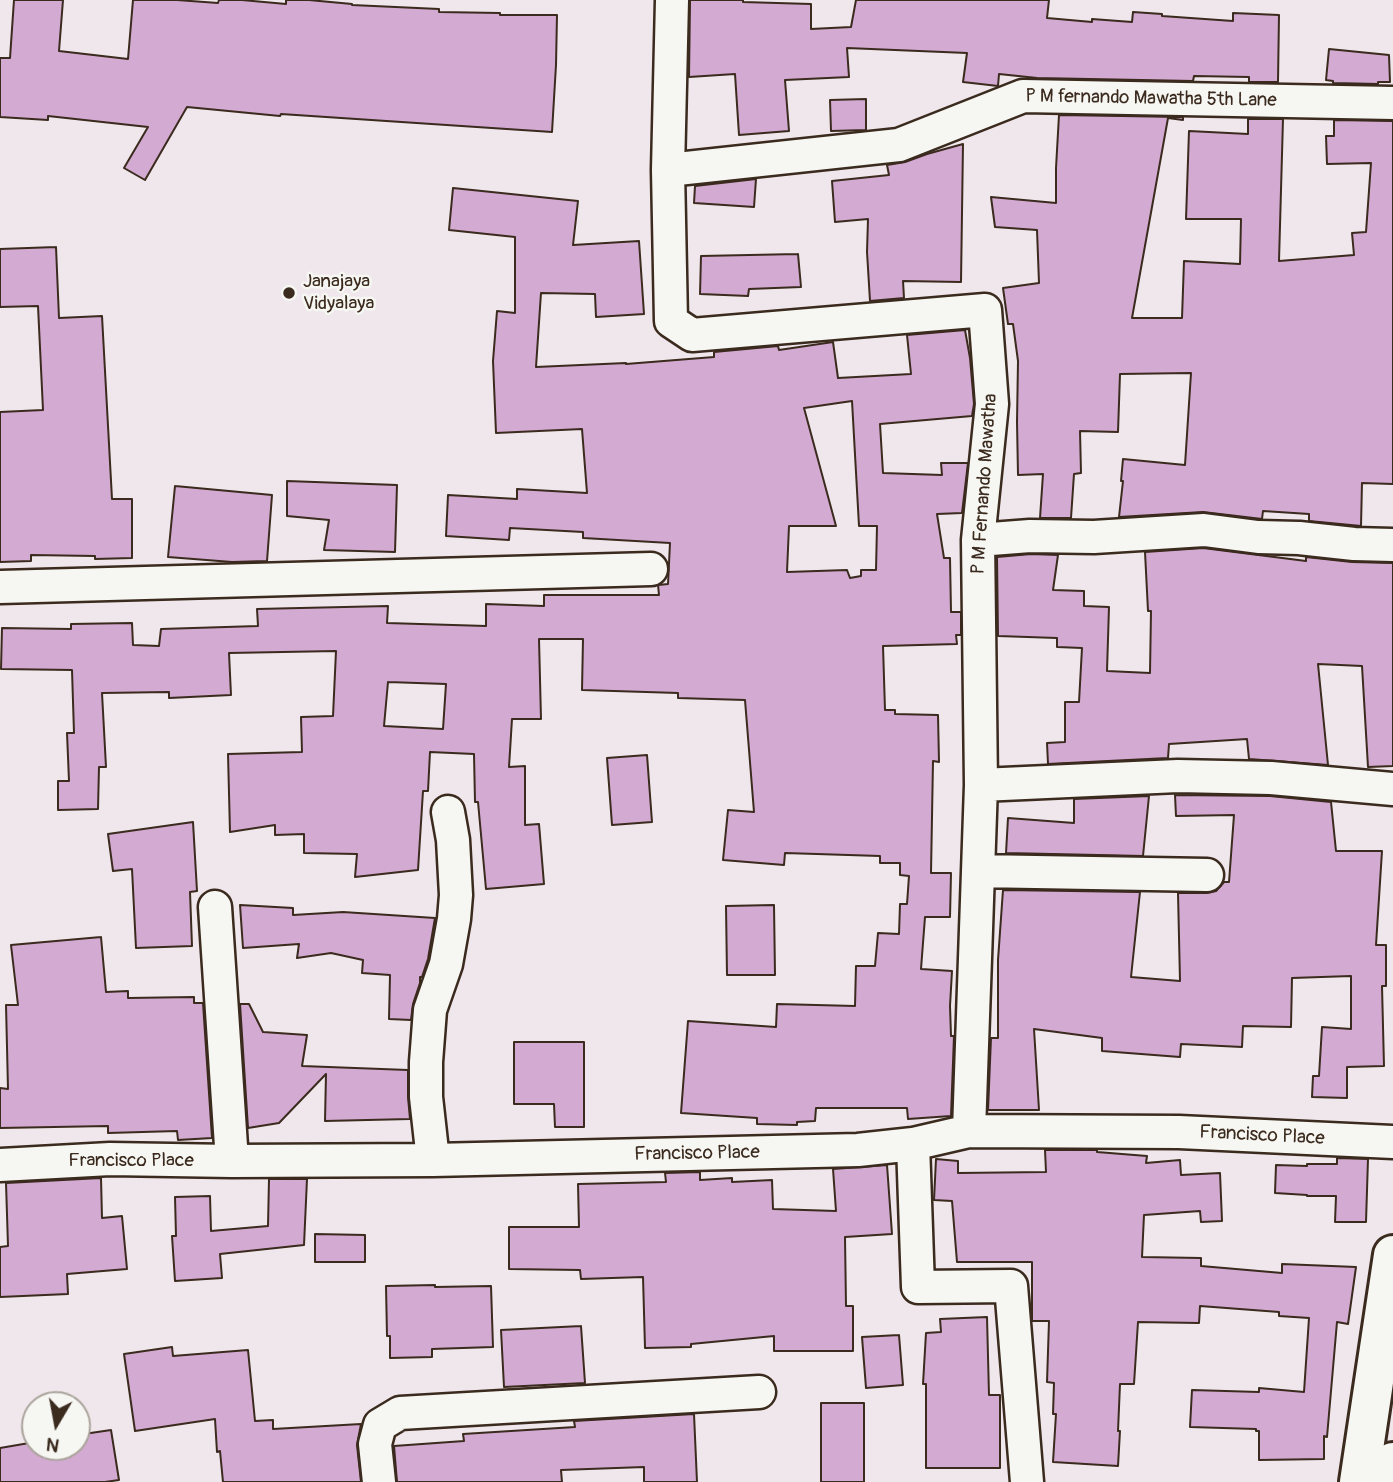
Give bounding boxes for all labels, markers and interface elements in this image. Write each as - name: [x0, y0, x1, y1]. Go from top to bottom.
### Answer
- street label: P M fernando Mawatha 5th Lane: [1025, 85, 1277, 113]
- place label: Janajaya Vidyalaya: [303, 271, 374, 315]
- marker: Janajaya Vidyalaya: [281, 285, 297, 301]
- street label: P M Fernando Mawatha: [967, 393, 1003, 575]
- street label: Francisco Place: [1199, 1121, 1325, 1151]
- street label: Francisco Place: [634, 1142, 760, 1166]
- street label: Francisco Place: [68, 1150, 194, 1172]
- north arrow: [21, 1391, 91, 1461]
- text: N: [44, 1432, 61, 1458]

